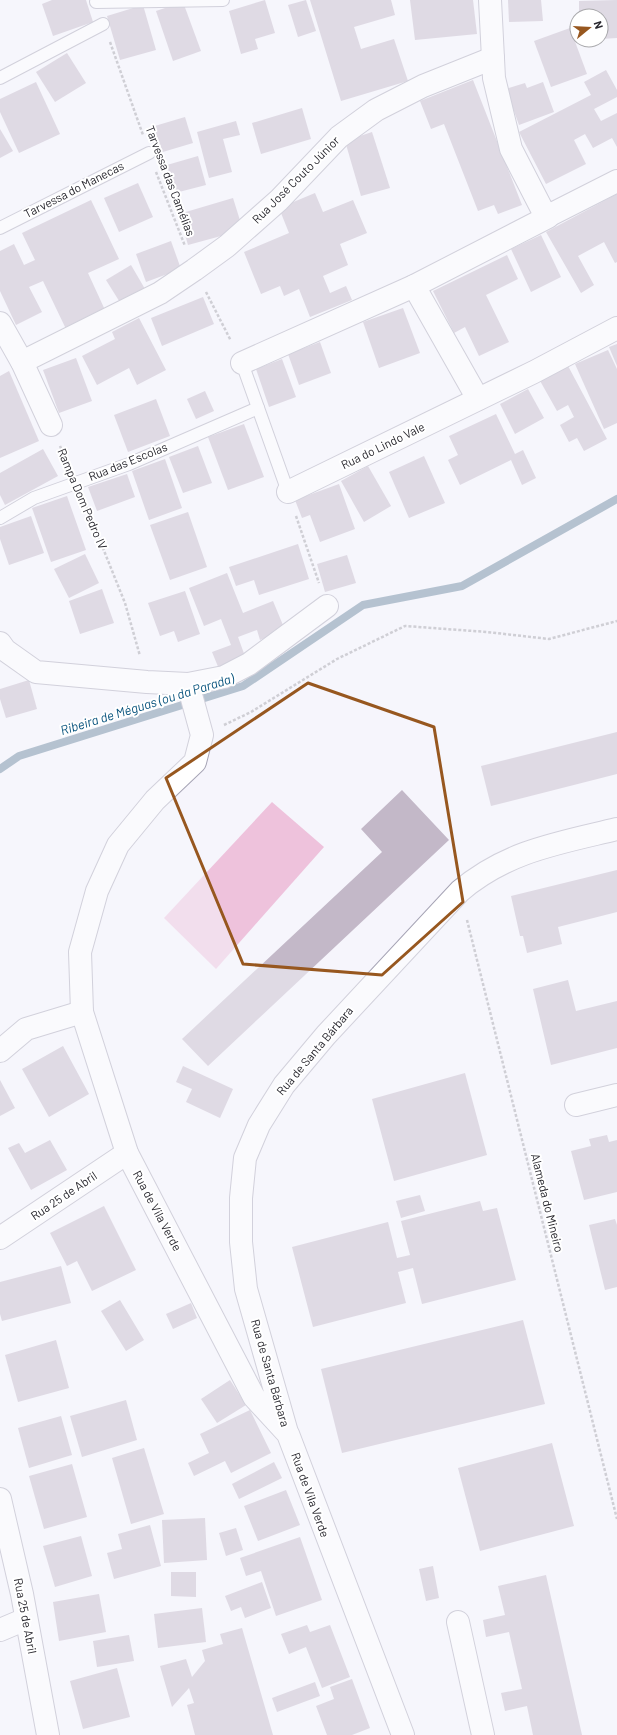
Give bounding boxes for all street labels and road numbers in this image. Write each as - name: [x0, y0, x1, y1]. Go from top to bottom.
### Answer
- street label: Tarvessa das Camélias: [143, 123, 199, 238]
- street label: Rua José Couto Júnior: [249, 132, 342, 226]
- street label: Tarvessa do Manecas: [21, 158, 126, 220]
- street label: Rua do Lindo Vale: [338, 419, 427, 471]
- street label: Rua das Escolas: [86, 439, 169, 483]
- street label: Rampa Dom Pedro IV: [55, 446, 110, 551]
- street label: Rua de Santa Bárbara: [273, 1003, 355, 1097]
- street label: Alameda do Mineiro: [529, 1152, 567, 1254]
- street label: Rua 25 de Abril: [28, 1168, 99, 1222]
- street label: Rua de Vila Verde: [131, 1168, 185, 1253]
- street label: Rua de Santa Bárbara: [249, 1317, 293, 1428]
- street label: Rua de Vila Verde: [289, 1450, 333, 1539]
- street label: Rua 25 de Abril: [12, 1577, 40, 1655]

